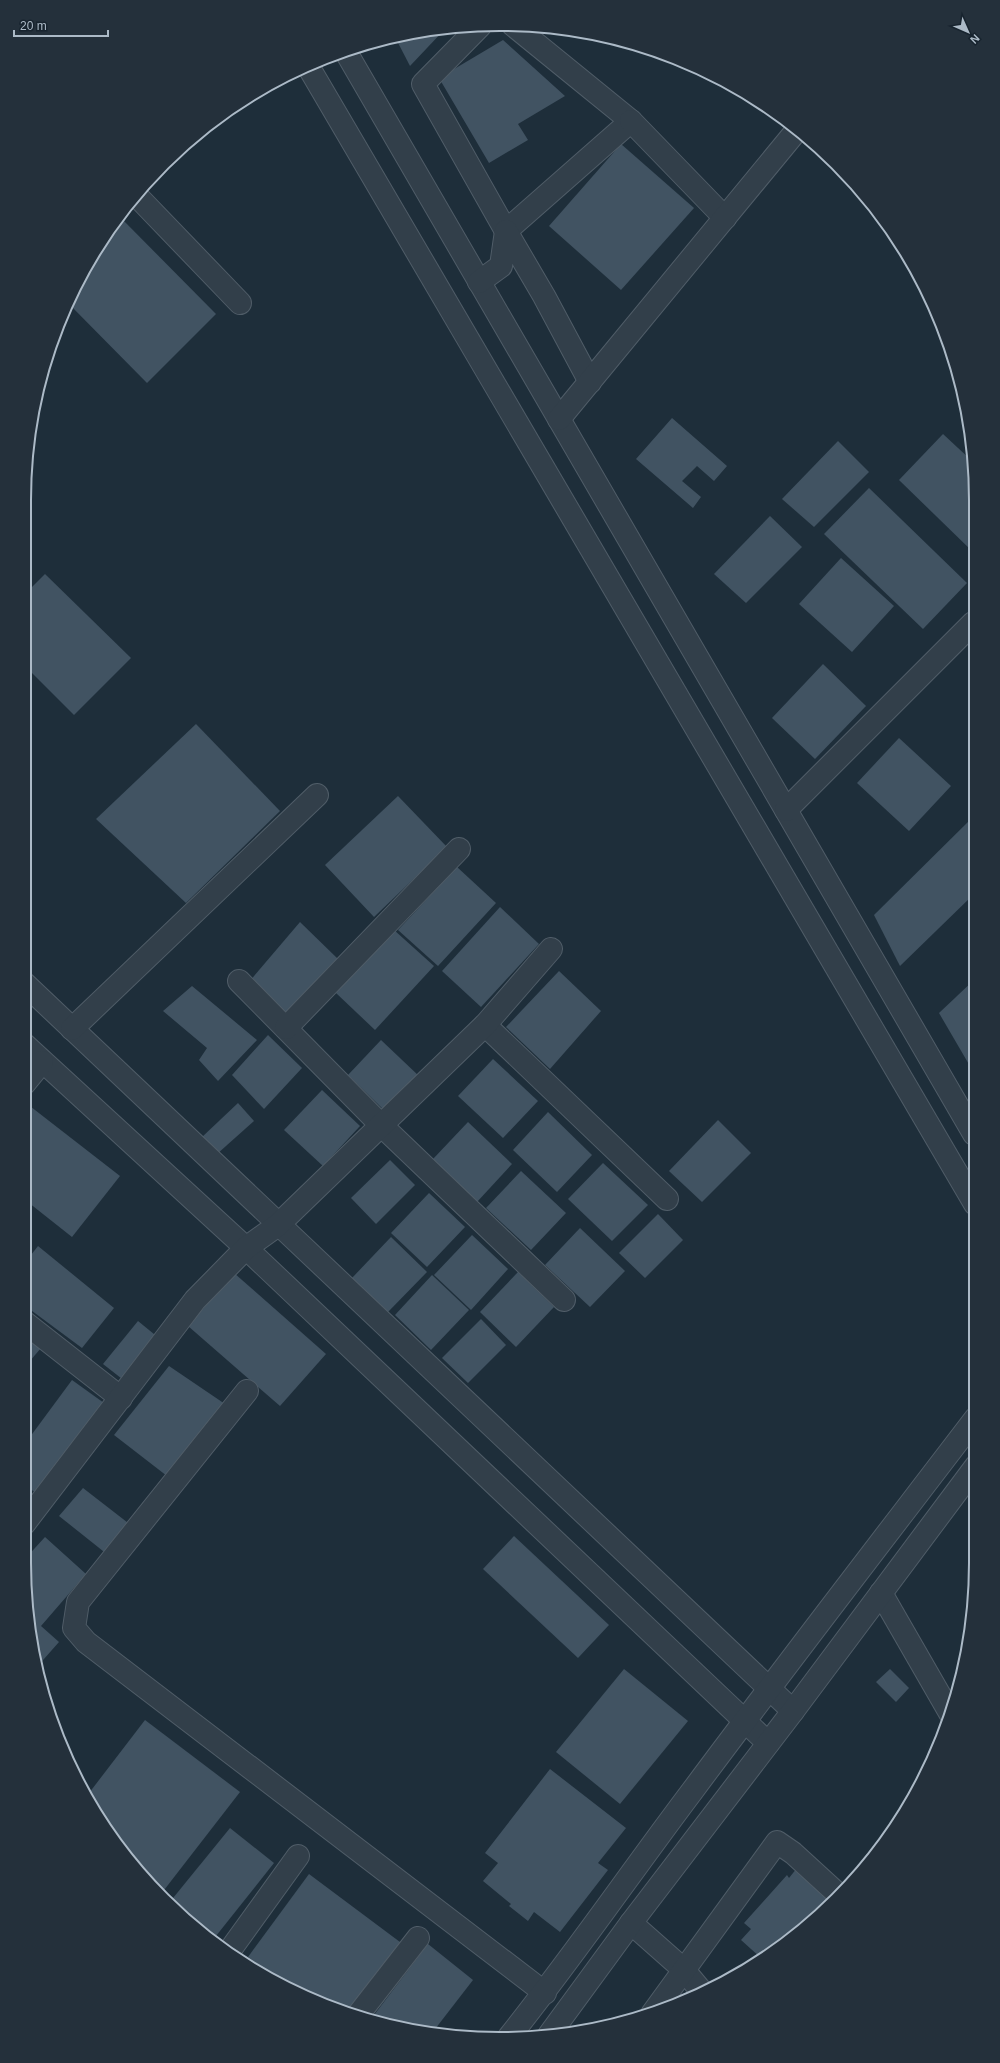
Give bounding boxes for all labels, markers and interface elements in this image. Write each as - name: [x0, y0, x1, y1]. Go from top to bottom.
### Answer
- scale bar: [14, 12, 108, 38]
- north arrow: [948, 12, 988, 52]
- text: 20 m: [20, 19, 47, 33]
- text: N: [968, 32, 982, 46]

